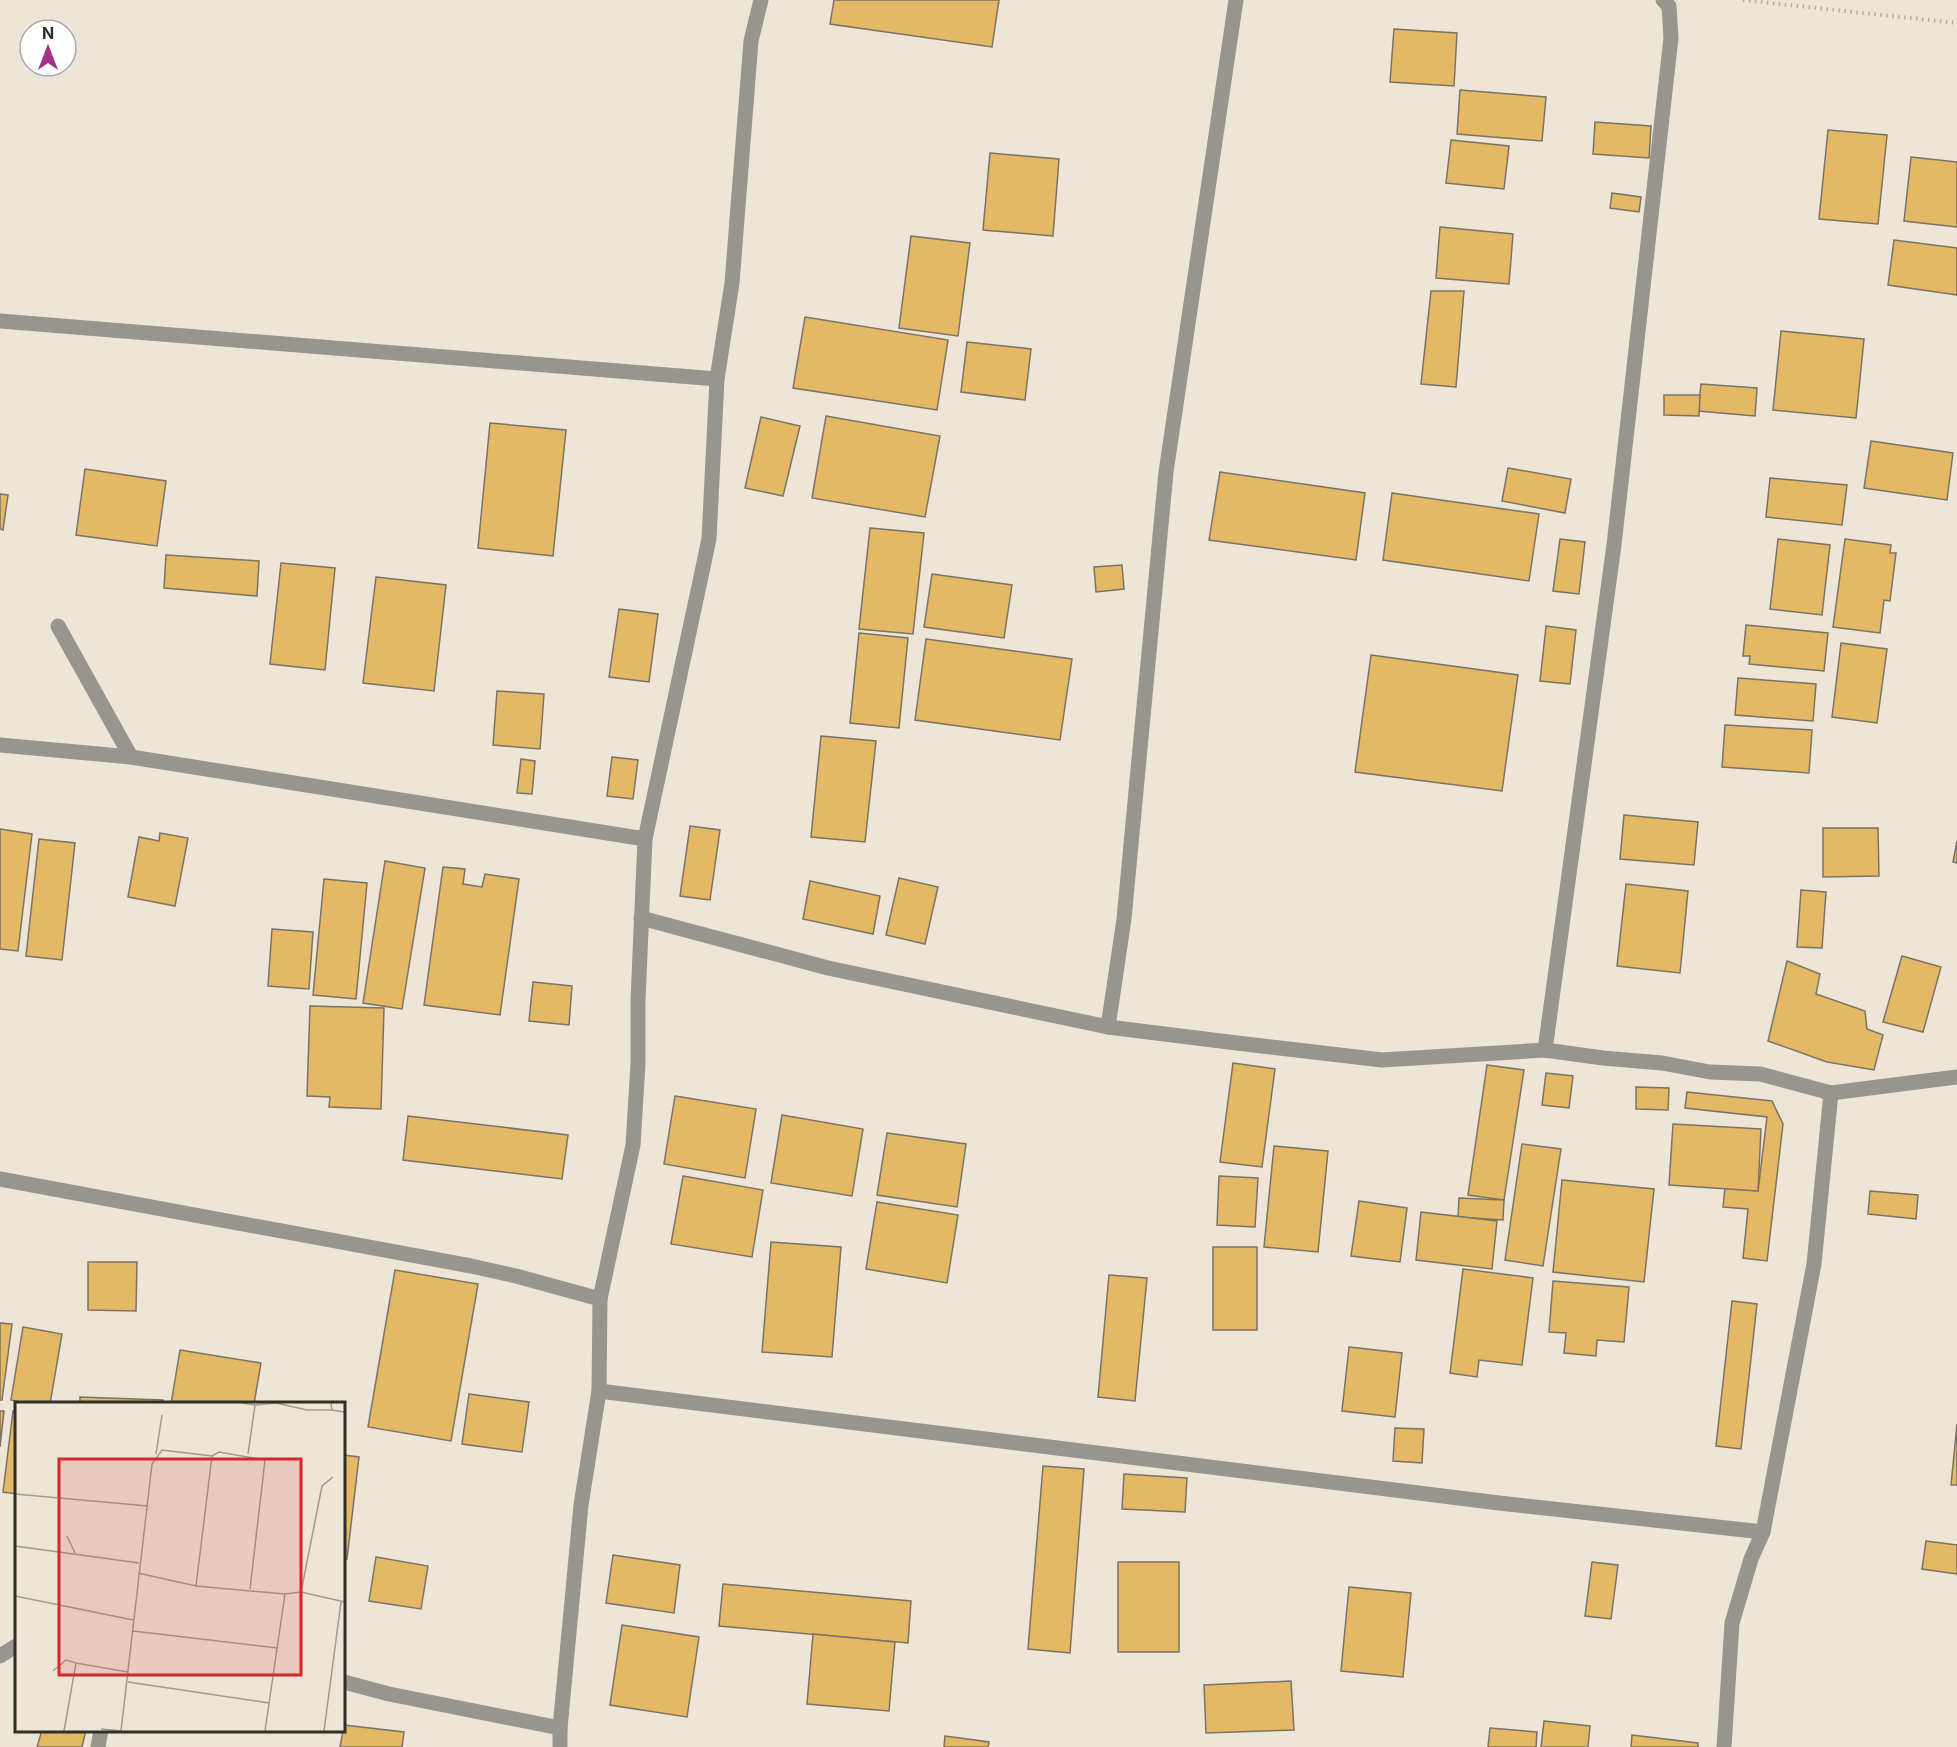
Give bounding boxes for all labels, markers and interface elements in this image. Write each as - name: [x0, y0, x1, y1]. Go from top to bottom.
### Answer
- north arrow: [18, 18, 78, 78]
- text: N: [42, 23, 54, 43]
- inset map: [15, 1402, 345, 1732]

